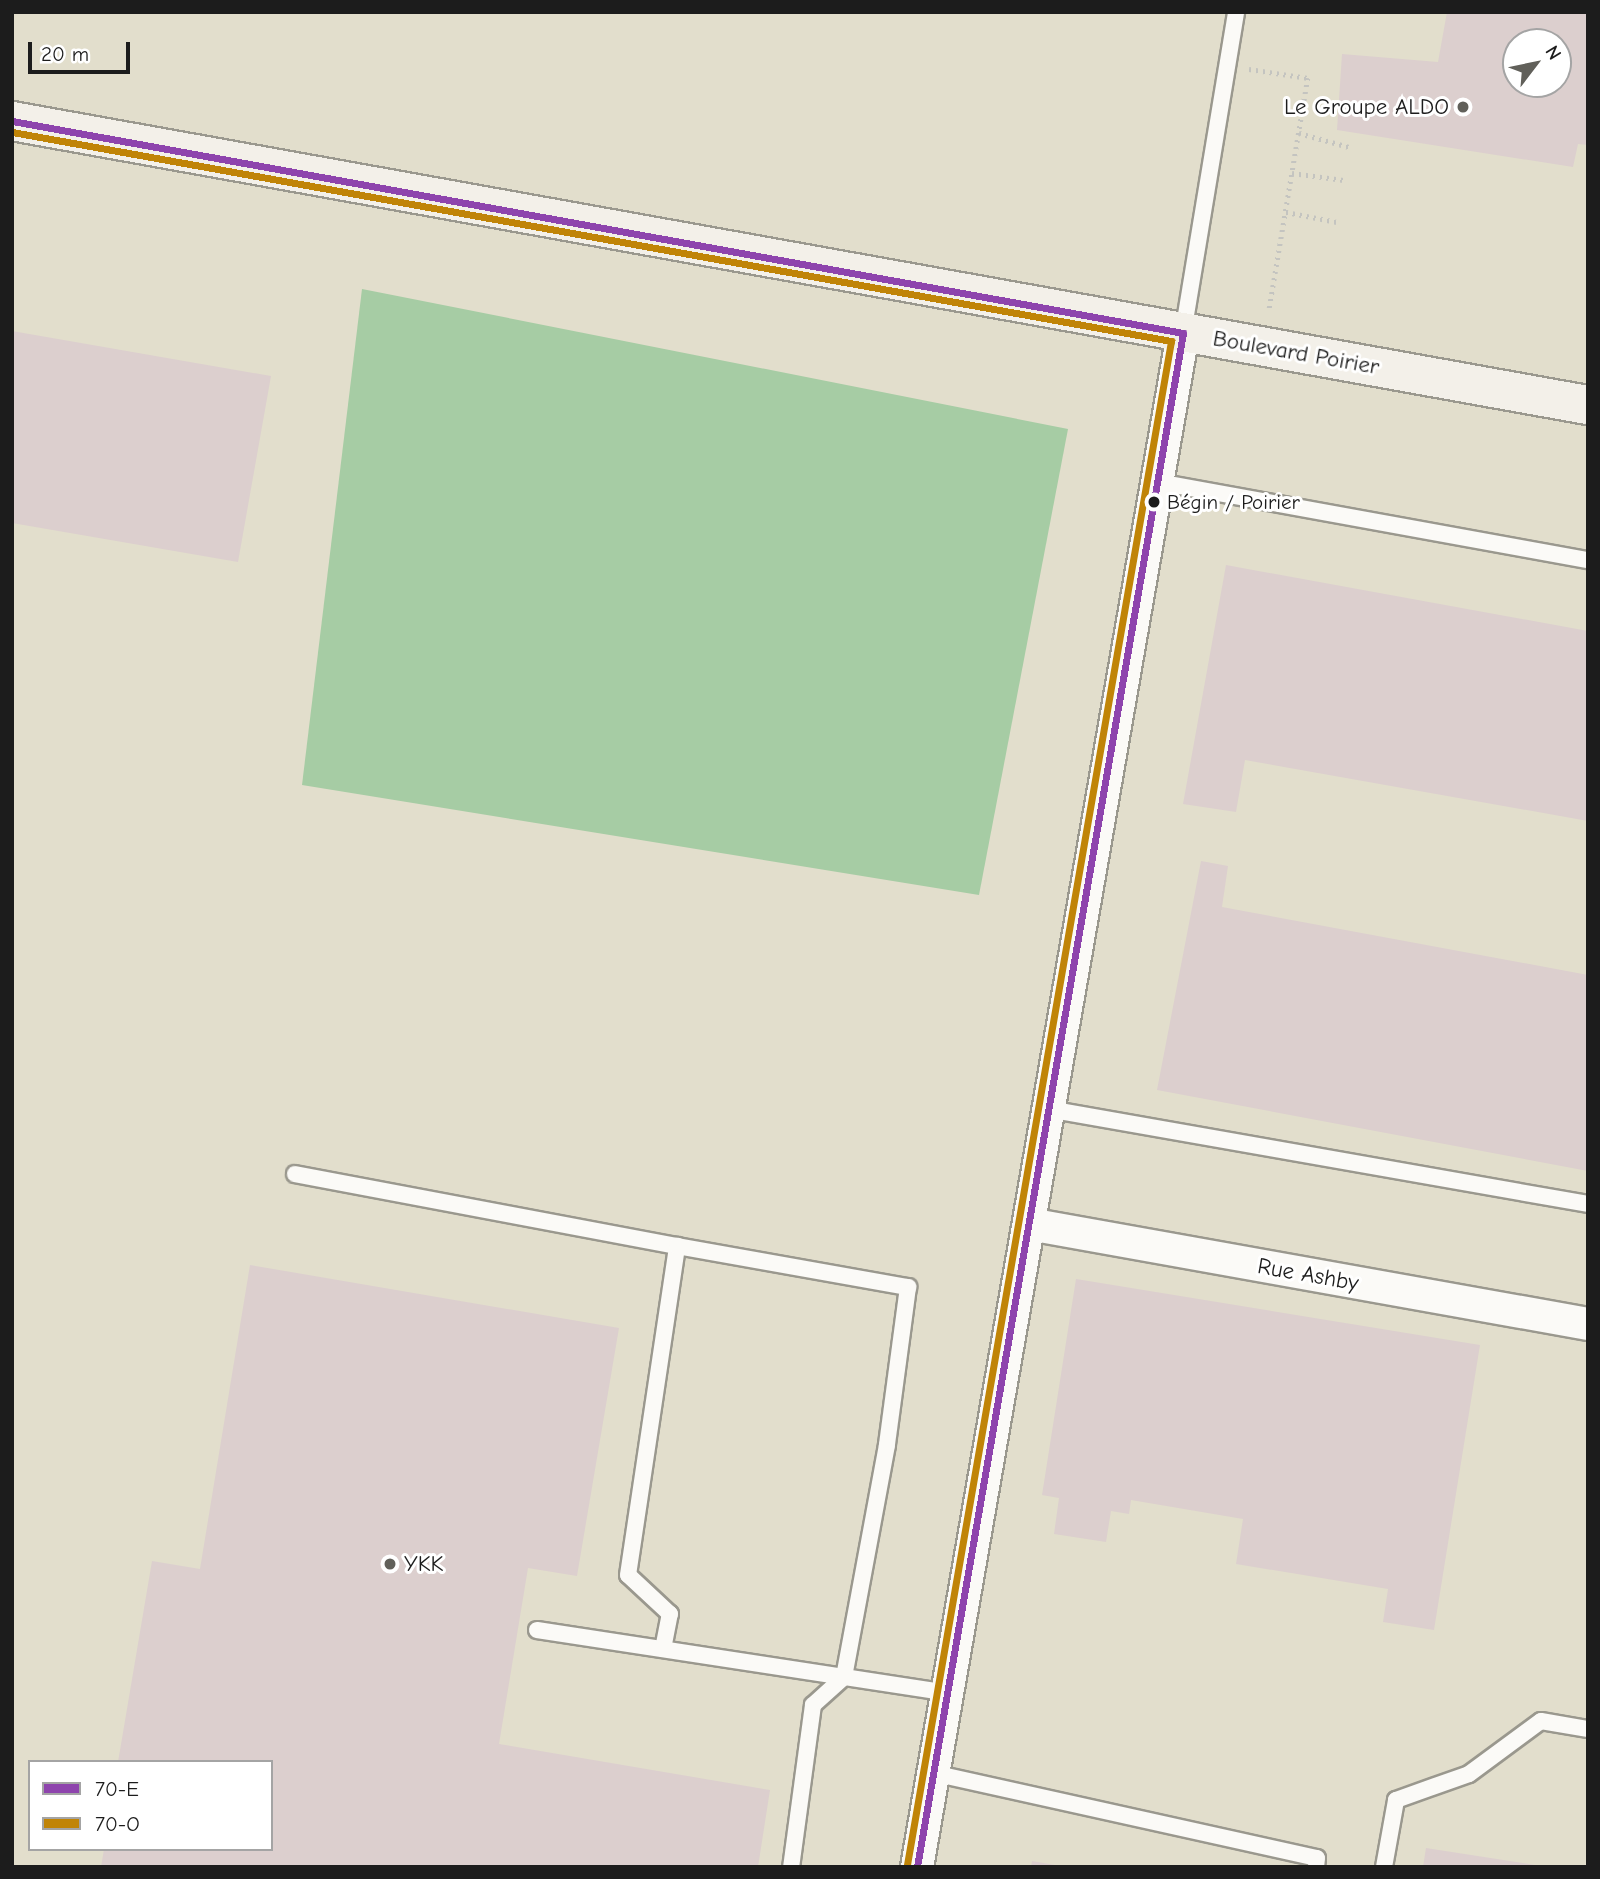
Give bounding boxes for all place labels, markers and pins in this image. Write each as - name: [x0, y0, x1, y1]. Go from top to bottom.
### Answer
- place label: Le Groupe ALDO: [1284, 93, 1449, 121]
- marker: Le Groupe ALDO: [1455, 99, 1471, 115]
- place label: Bégin / Poirier: [1167, 489, 1300, 515]
- marker: Bégin / Poirier: [1147, 495, 1161, 509]
- place label: YKK: [404, 1550, 443, 1578]
- marker: YKK: [382, 1556, 398, 1572]

